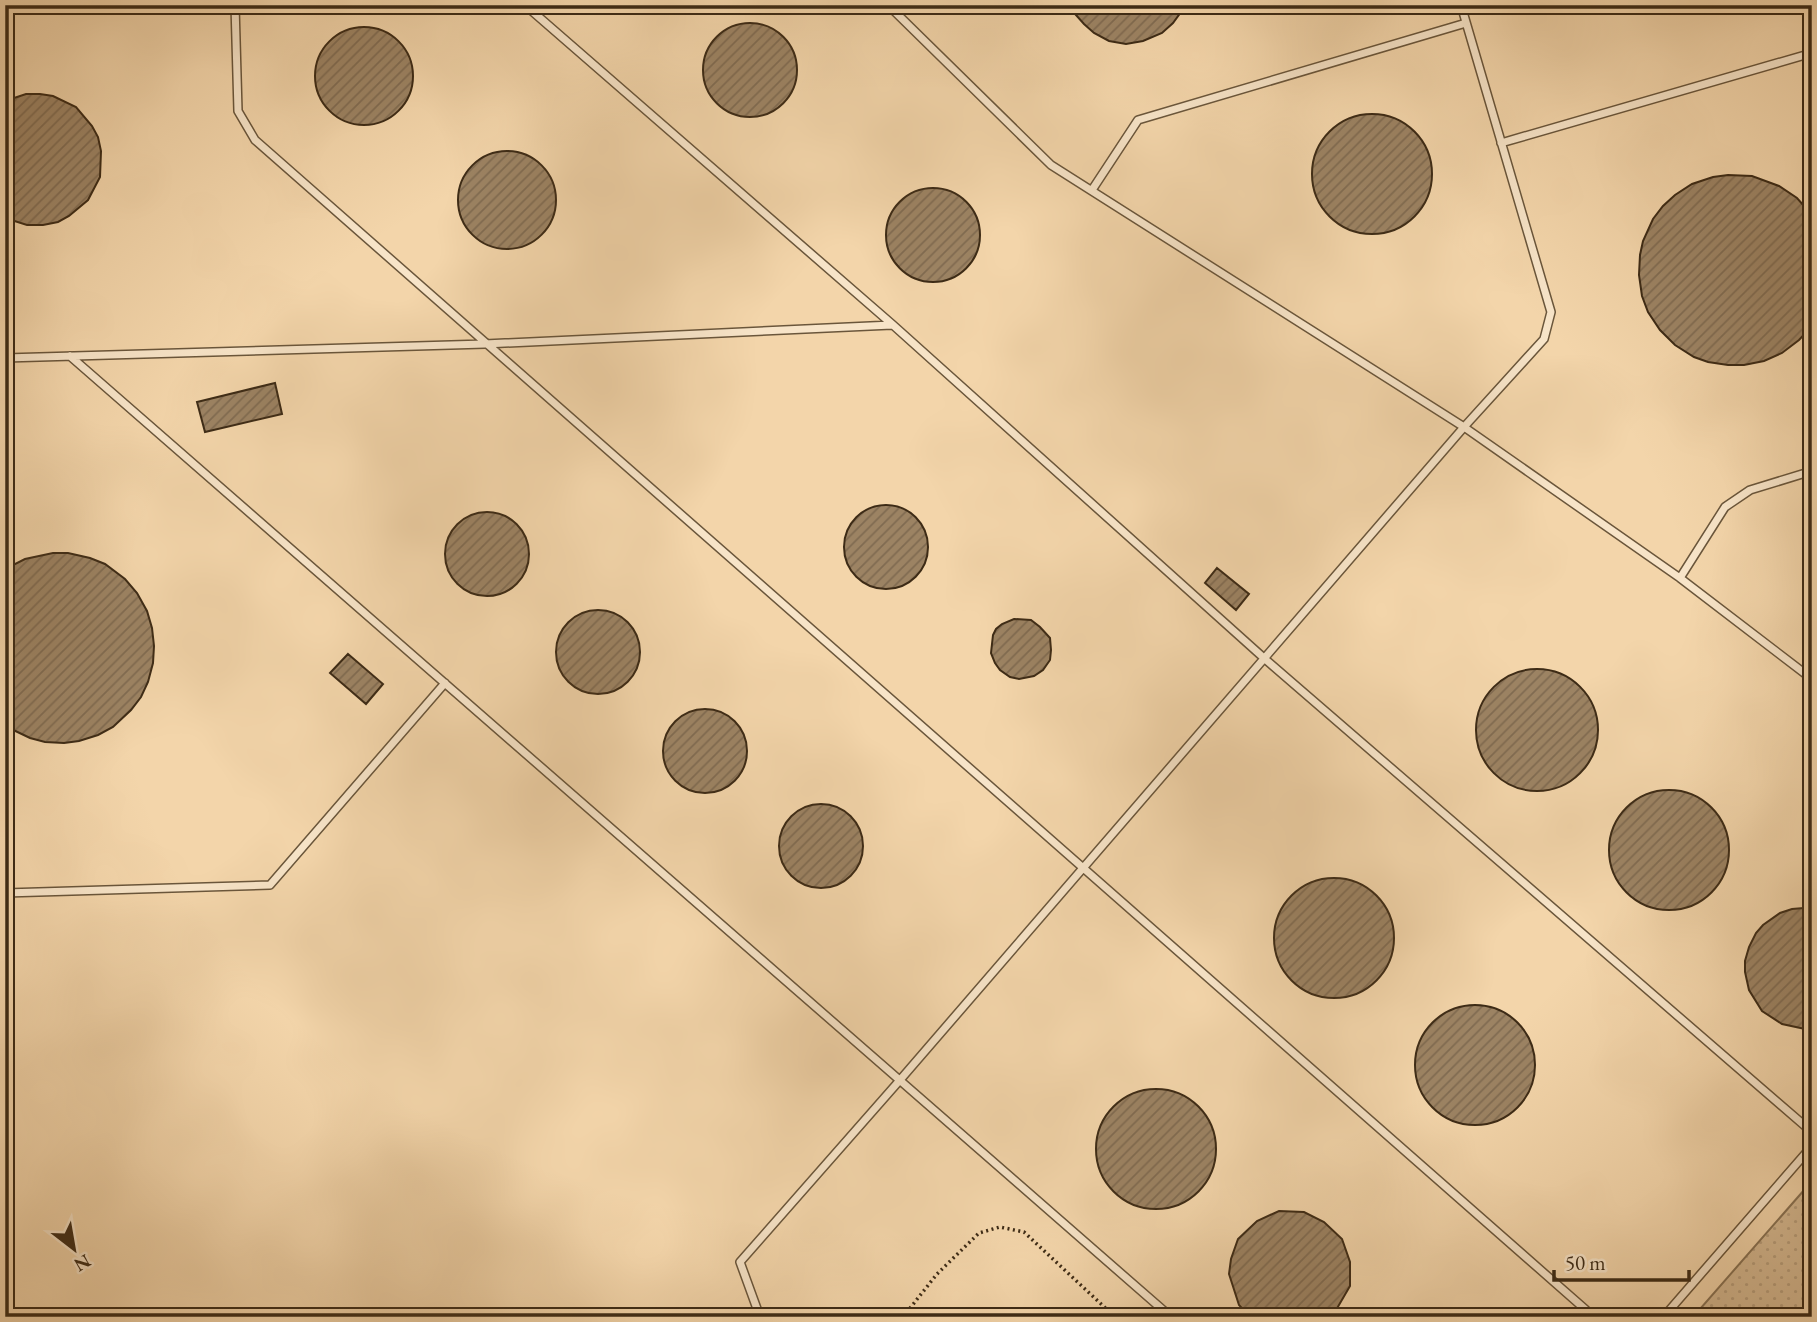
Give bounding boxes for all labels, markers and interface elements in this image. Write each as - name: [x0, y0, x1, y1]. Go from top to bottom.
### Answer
- north arrow: [38, 1214, 108, 1284]
- scale bar: [1554, 1238, 1689, 1282]
- text: N: [69, 1248, 96, 1278]
- text: 50 m: [1565, 1249, 1606, 1276]

